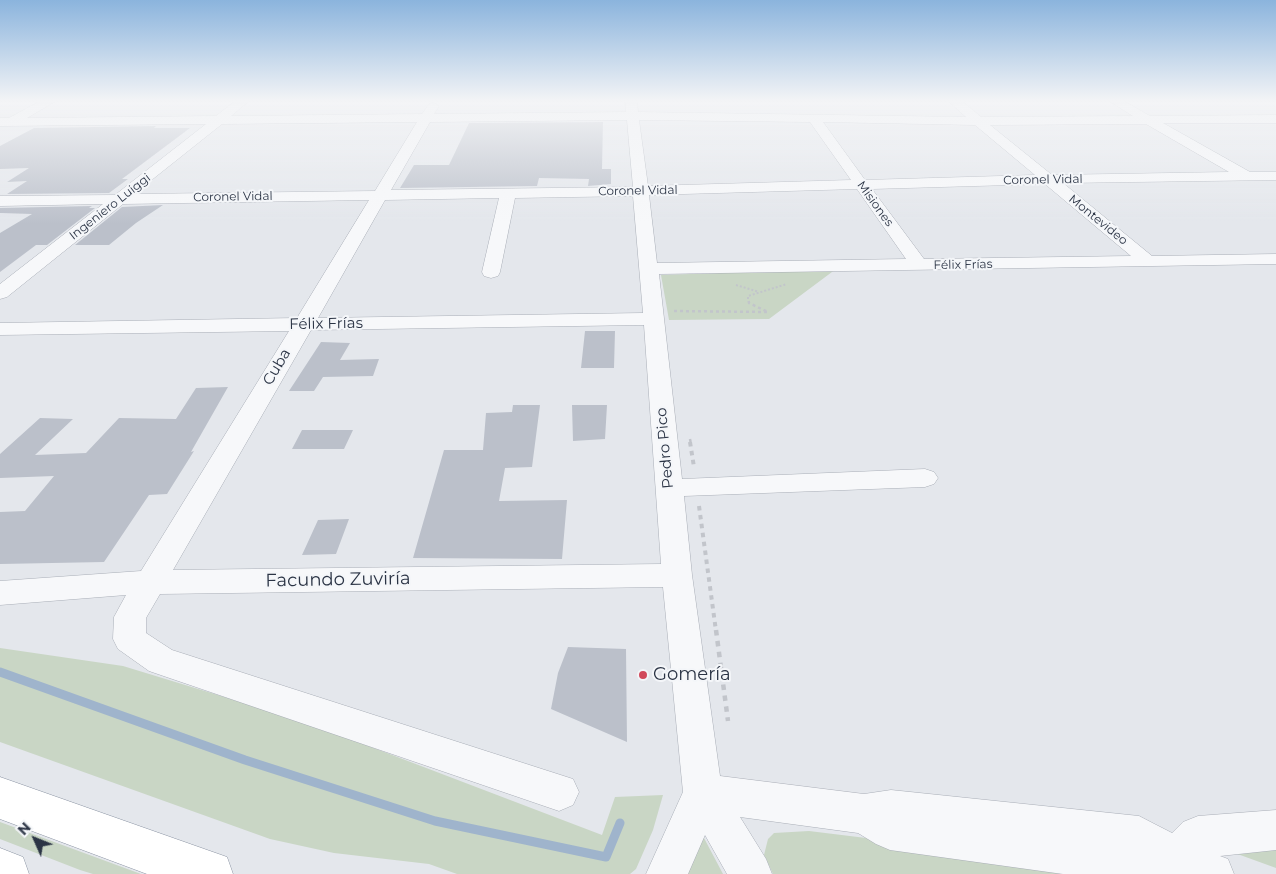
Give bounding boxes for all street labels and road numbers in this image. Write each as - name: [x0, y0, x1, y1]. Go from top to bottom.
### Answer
- street label: Ingeniero Luiggi: [67, 171, 153, 243]
- street label: Coronel Vidal: [1003, 172, 1083, 188]
- street label: Misiones: [854, 179, 896, 229]
- street label: Coronel Vidal: [598, 183, 678, 199]
- street label: Coronel Vidal: [193, 189, 273, 205]
- street label: Montevideo: [1066, 192, 1130, 248]
- street label: Félix Frías: [933, 257, 993, 273]
- street label: Félix Frías: [289, 314, 363, 334]
- street label: Cuba: [259, 345, 295, 389]
- street label: Pedro Pico: [652, 407, 678, 489]
- street label: Facundo Zuviría: [265, 568, 411, 592]

